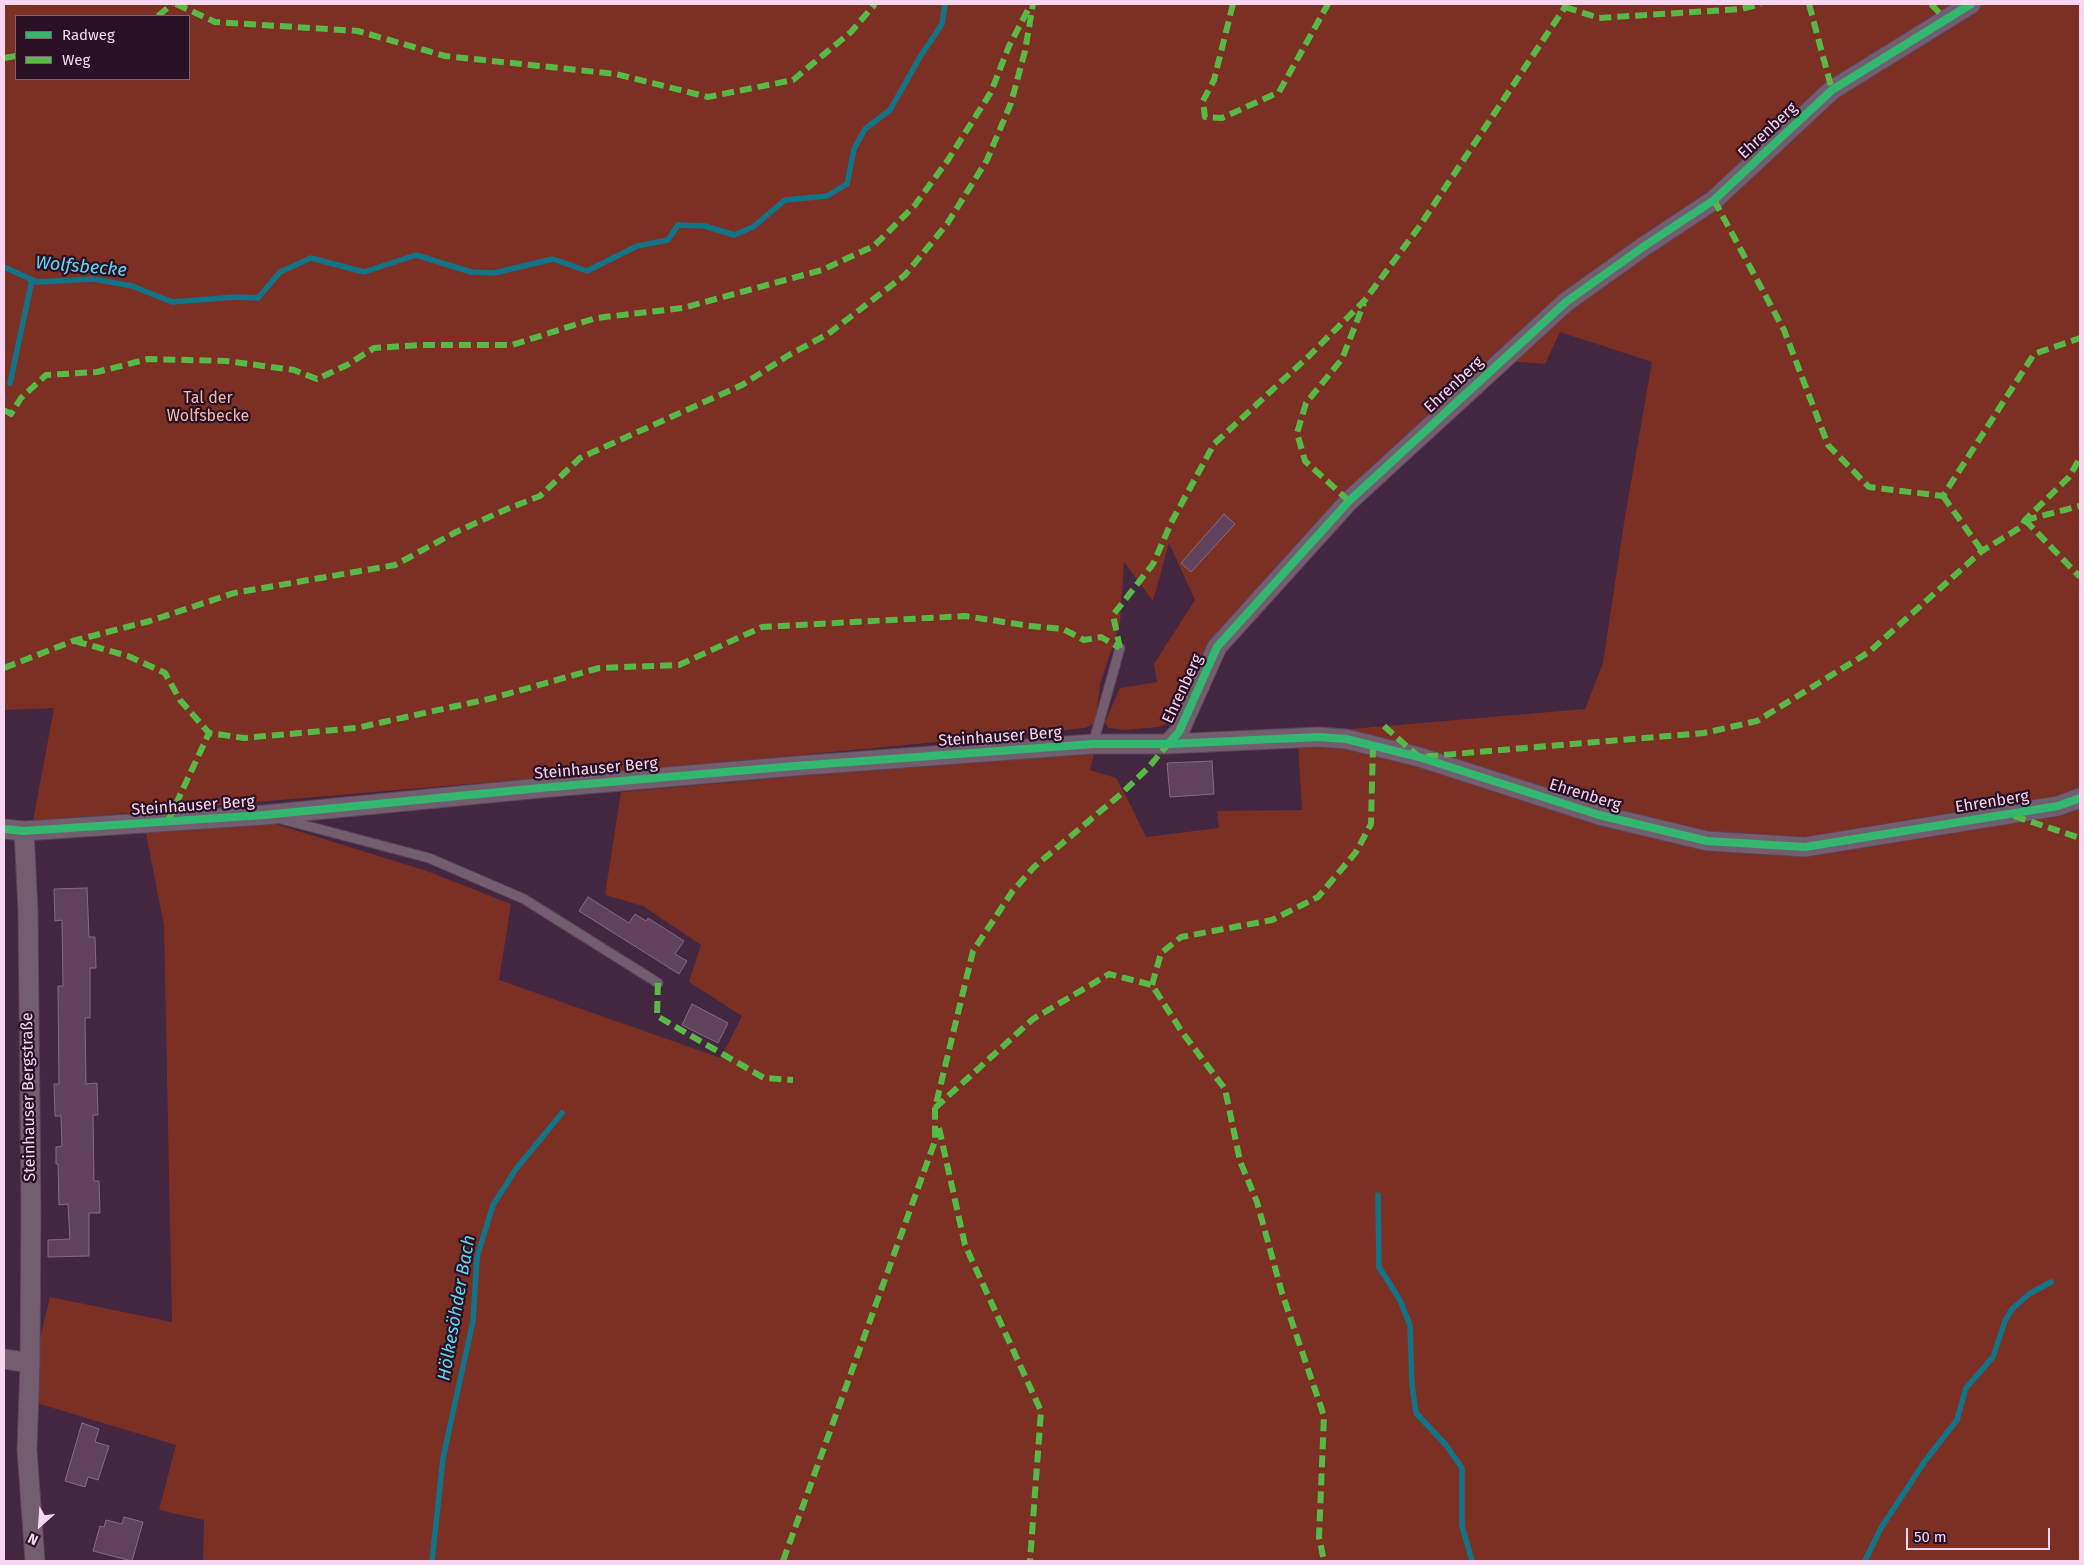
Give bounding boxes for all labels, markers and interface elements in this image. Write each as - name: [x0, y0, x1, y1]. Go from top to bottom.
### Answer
- legend: [15, 15, 190, 80]
- text: Radweg: [62, 26, 115, 44]
- text: Weg: [62, 51, 90, 69]
- street label: Ehrenberg: [1734, 99, 1802, 163]
- water label: Wolfsbecke: [34, 252, 128, 282]
- street label: Ehrenberg: [1420, 353, 1488, 417]
- park label: Tal der Wolfsbecke: [167, 389, 249, 427]
- street label: Ehrenberg: [1159, 651, 1207, 727]
- street label: Steinhauser Berg: [938, 723, 1062, 751]
- street label: Steinhauser Berg: [534, 754, 658, 784]
- street label: Ehrenberg: [1547, 775, 1623, 815]
- street label: Ehrenberg: [1954, 787, 2030, 817]
- street label: Steinhauser Berg: [131, 792, 255, 820]
- street label: Steinhauser Bergstraße: [18, 1012, 40, 1182]
- water label: Hölkesöhder Bach: [434, 1234, 480, 1382]
- north arrow: [15, 1500, 65, 1550]
- scale bar: [1909, 1518, 2053, 1550]
- text: 50 m: [1914, 1528, 1947, 1546]
- text: N: [25, 1529, 41, 1549]

